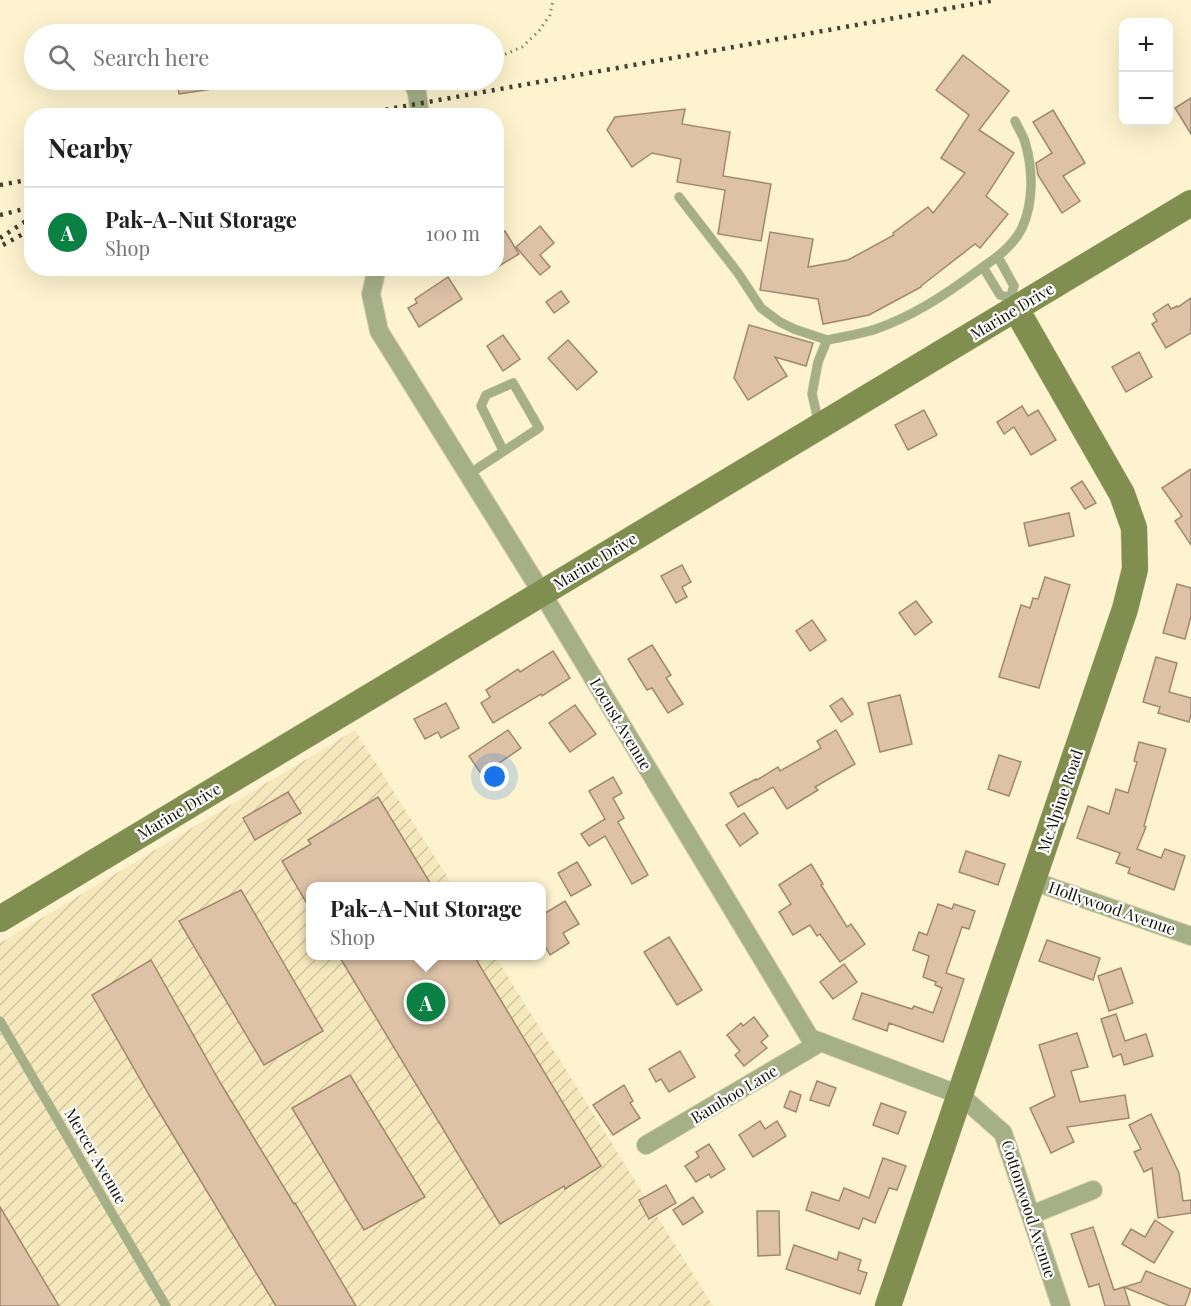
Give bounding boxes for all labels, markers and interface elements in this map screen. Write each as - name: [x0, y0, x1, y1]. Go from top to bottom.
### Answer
- map controls: [1119, 18, 1173, 126]
- button: +: [1119, 18, 1173, 72]
- search box: [24, 24, 504, 90]
- icon: search: [45, 41, 78, 74]
- text: Search here: [93, 42, 209, 72]
- button: −: [1119, 72, 1173, 126]
- text: Nearby: [48, 130, 133, 165]
- text: Pak-A-Nut Storage: [105, 204, 297, 234]
- text: A: [61, 219, 74, 246]
- text: 100 m: [426, 219, 480, 246]
- text: Shop: [105, 234, 150, 261]
- street label: Marine Drive: [966, 277, 1058, 344]
- street label: Marine Drive: [549, 527, 641, 594]
- street label: Locust Avenue: [586, 674, 657, 774]
- street label: McAlpine Road: [1032, 746, 1087, 855]
- your location: [480, 762, 509, 791]
- street label: Marine Drive: [133, 777, 225, 844]
- street label: Hollywood Avenue: [1046, 876, 1178, 939]
- popup: [306, 882, 546, 960]
- text: Pak-A-Nut Storage: [330, 893, 522, 923]
- text: Shop: [330, 923, 375, 950]
- pin: A: [406, 980, 446, 1024]
- street label: Bamboo Lane: [686, 1059, 781, 1128]
- street label: Mercer Avenue: [60, 1104, 132, 1208]
- street label: Cottonwood Avenue: [997, 1137, 1062, 1281]

